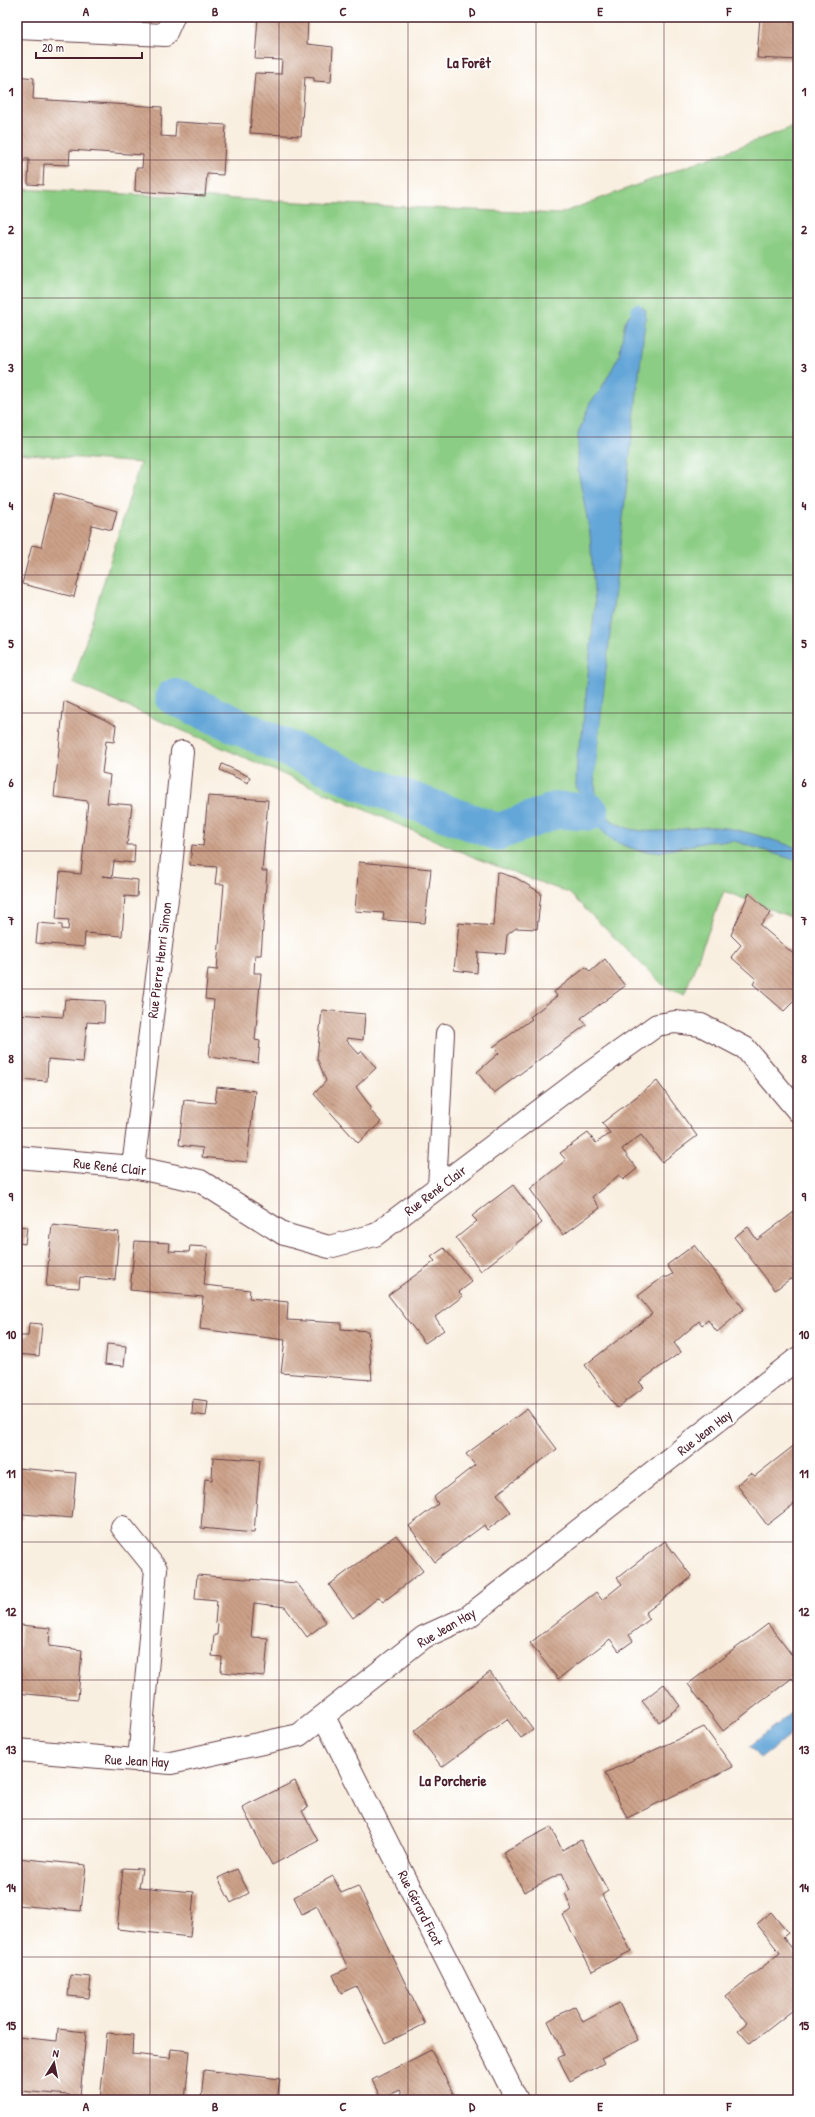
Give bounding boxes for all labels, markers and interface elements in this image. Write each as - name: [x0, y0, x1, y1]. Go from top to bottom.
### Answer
- text: A: [83, 2, 90, 20]
- text: B: [212, 2, 219, 20]
- text: C: [339, 2, 347, 20]
- text: D: [469, 2, 476, 20]
- text: E: [597, 2, 603, 20]
- text: F: [726, 2, 733, 20]
- scale bar: [36, 34, 142, 60]
- text: 20 m: [42, 39, 64, 56]
- district label: La Forêt: [447, 52, 492, 73]
- text: 1: [9, 82, 14, 100]
- text: 1: [802, 82, 807, 100]
- text: 2: [8, 220, 15, 238]
- text: 2: [801, 220, 808, 238]
- text: 3: [8, 358, 14, 376]
- text: 3: [801, 358, 807, 376]
- text: 4: [9, 496, 14, 514]
- text: 4: [802, 496, 807, 514]
- text: 5: [8, 634, 14, 652]
- text: 5: [801, 634, 807, 652]
- text: 6: [8, 773, 14, 791]
- text: 6: [801, 773, 807, 791]
- street label: Rue Pierre Henri Simon: [142, 901, 176, 1019]
- text: 7: [7, 911, 15, 929]
- text: 7: [800, 911, 808, 929]
- text: 8: [8, 1049, 14, 1067]
- text: 8: [801, 1049, 807, 1067]
- street label: Rue René Clair: [73, 1153, 148, 1179]
- street label: Rue René Clair: [400, 1160, 470, 1220]
- text: 9: [9, 1187, 14, 1205]
- text: 9: [802, 1187, 807, 1205]
- text: 10: [6, 1325, 16, 1343]
- text: 10: [799, 1325, 809, 1343]
- street label: Rue Jean Hay: [673, 1405, 736, 1460]
- text: 11: [6, 1464, 16, 1482]
- text: 11: [799, 1464, 809, 1482]
- text: 12: [6, 1602, 17, 1620]
- text: 12: [799, 1602, 810, 1620]
- street label: Rue Jean Hay: [413, 1603, 479, 1652]
- text: 13: [6, 1740, 16, 1758]
- text: 13: [799, 1740, 809, 1758]
- street label: Rue Jean Hay: [104, 1749, 170, 1772]
- district label: La Porcherie: [419, 1770, 487, 1791]
- street label: Rue Gérard Ficot: [394, 1867, 448, 1949]
- text: 14: [6, 1878, 16, 1896]
- text: 14: [799, 1878, 809, 1896]
- text: 15: [6, 2016, 17, 2034]
- text: 15: [799, 2016, 810, 2034]
- north arrow: [34, 2043, 74, 2083]
- text: N: [52, 2046, 60, 2061]
- text: A: [83, 2097, 90, 2115]
- text: B: [212, 2097, 219, 2115]
- text: C: [339, 2097, 347, 2115]
- text: D: [469, 2097, 476, 2115]
- text: E: [597, 2097, 603, 2115]
- text: F: [726, 2097, 733, 2115]

